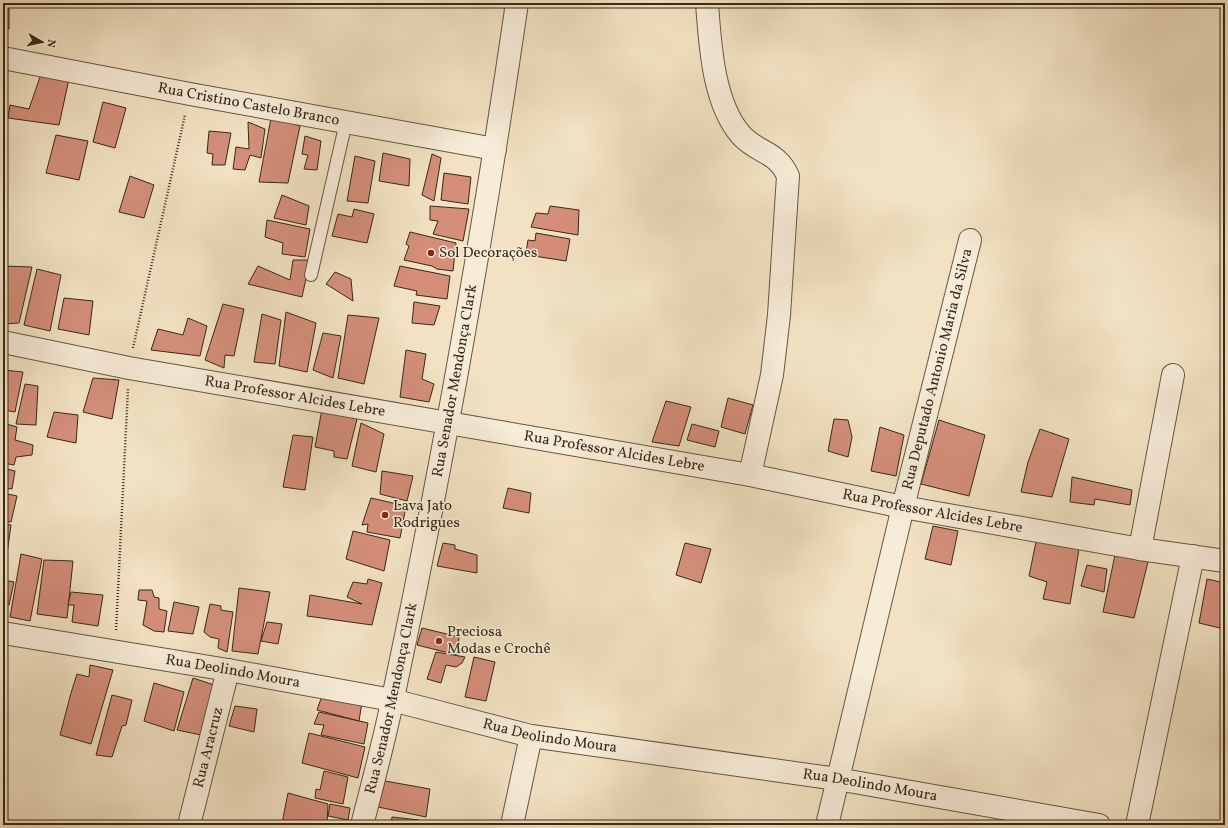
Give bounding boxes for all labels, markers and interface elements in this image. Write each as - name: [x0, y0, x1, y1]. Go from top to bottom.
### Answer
- north arrow: [22, 22, 62, 62]
- text: N: [42, 38, 58, 48]
- street label: Rua Cristino Castelo Branco: [156, 78, 341, 131]
- place label: Sol Decorações: [439, 243, 537, 264]
- street label: Rua Deputado Antonio Maria da Silva: [897, 246, 978, 492]
- marker: Sol Decorações: [426, 248, 436, 258]
- street label: Rua Senador Mendonça Clark: [427, 283, 483, 479]
- street label: Rua Professor Alcides Lebre: [203, 371, 387, 422]
- street label: Rua Professor Alcides Lebre: [522, 426, 706, 477]
- street label: Rua Professor Alcides Lebre: [840, 484, 1024, 539]
- place label: Lava Jato Rodrigues: [393, 496, 460, 534]
- marker: Lava Jato Rodrigues: [380, 510, 390, 520]
- street label: Rua Senador Mendonça Clark: [360, 601, 423, 796]
- place label: Preciosa Modas e Crochê: [447, 622, 551, 660]
- marker: Preciosa Modas e Crochê: [434, 636, 444, 646]
- street label: Rua Deolindo Moura: [164, 649, 302, 694]
- street label: Rua Aracruz: [188, 705, 229, 790]
- street label: Rua Deolindo Moura: [480, 713, 619, 758]
- street label: Rua Deolindo Moura: [801, 764, 939, 807]

